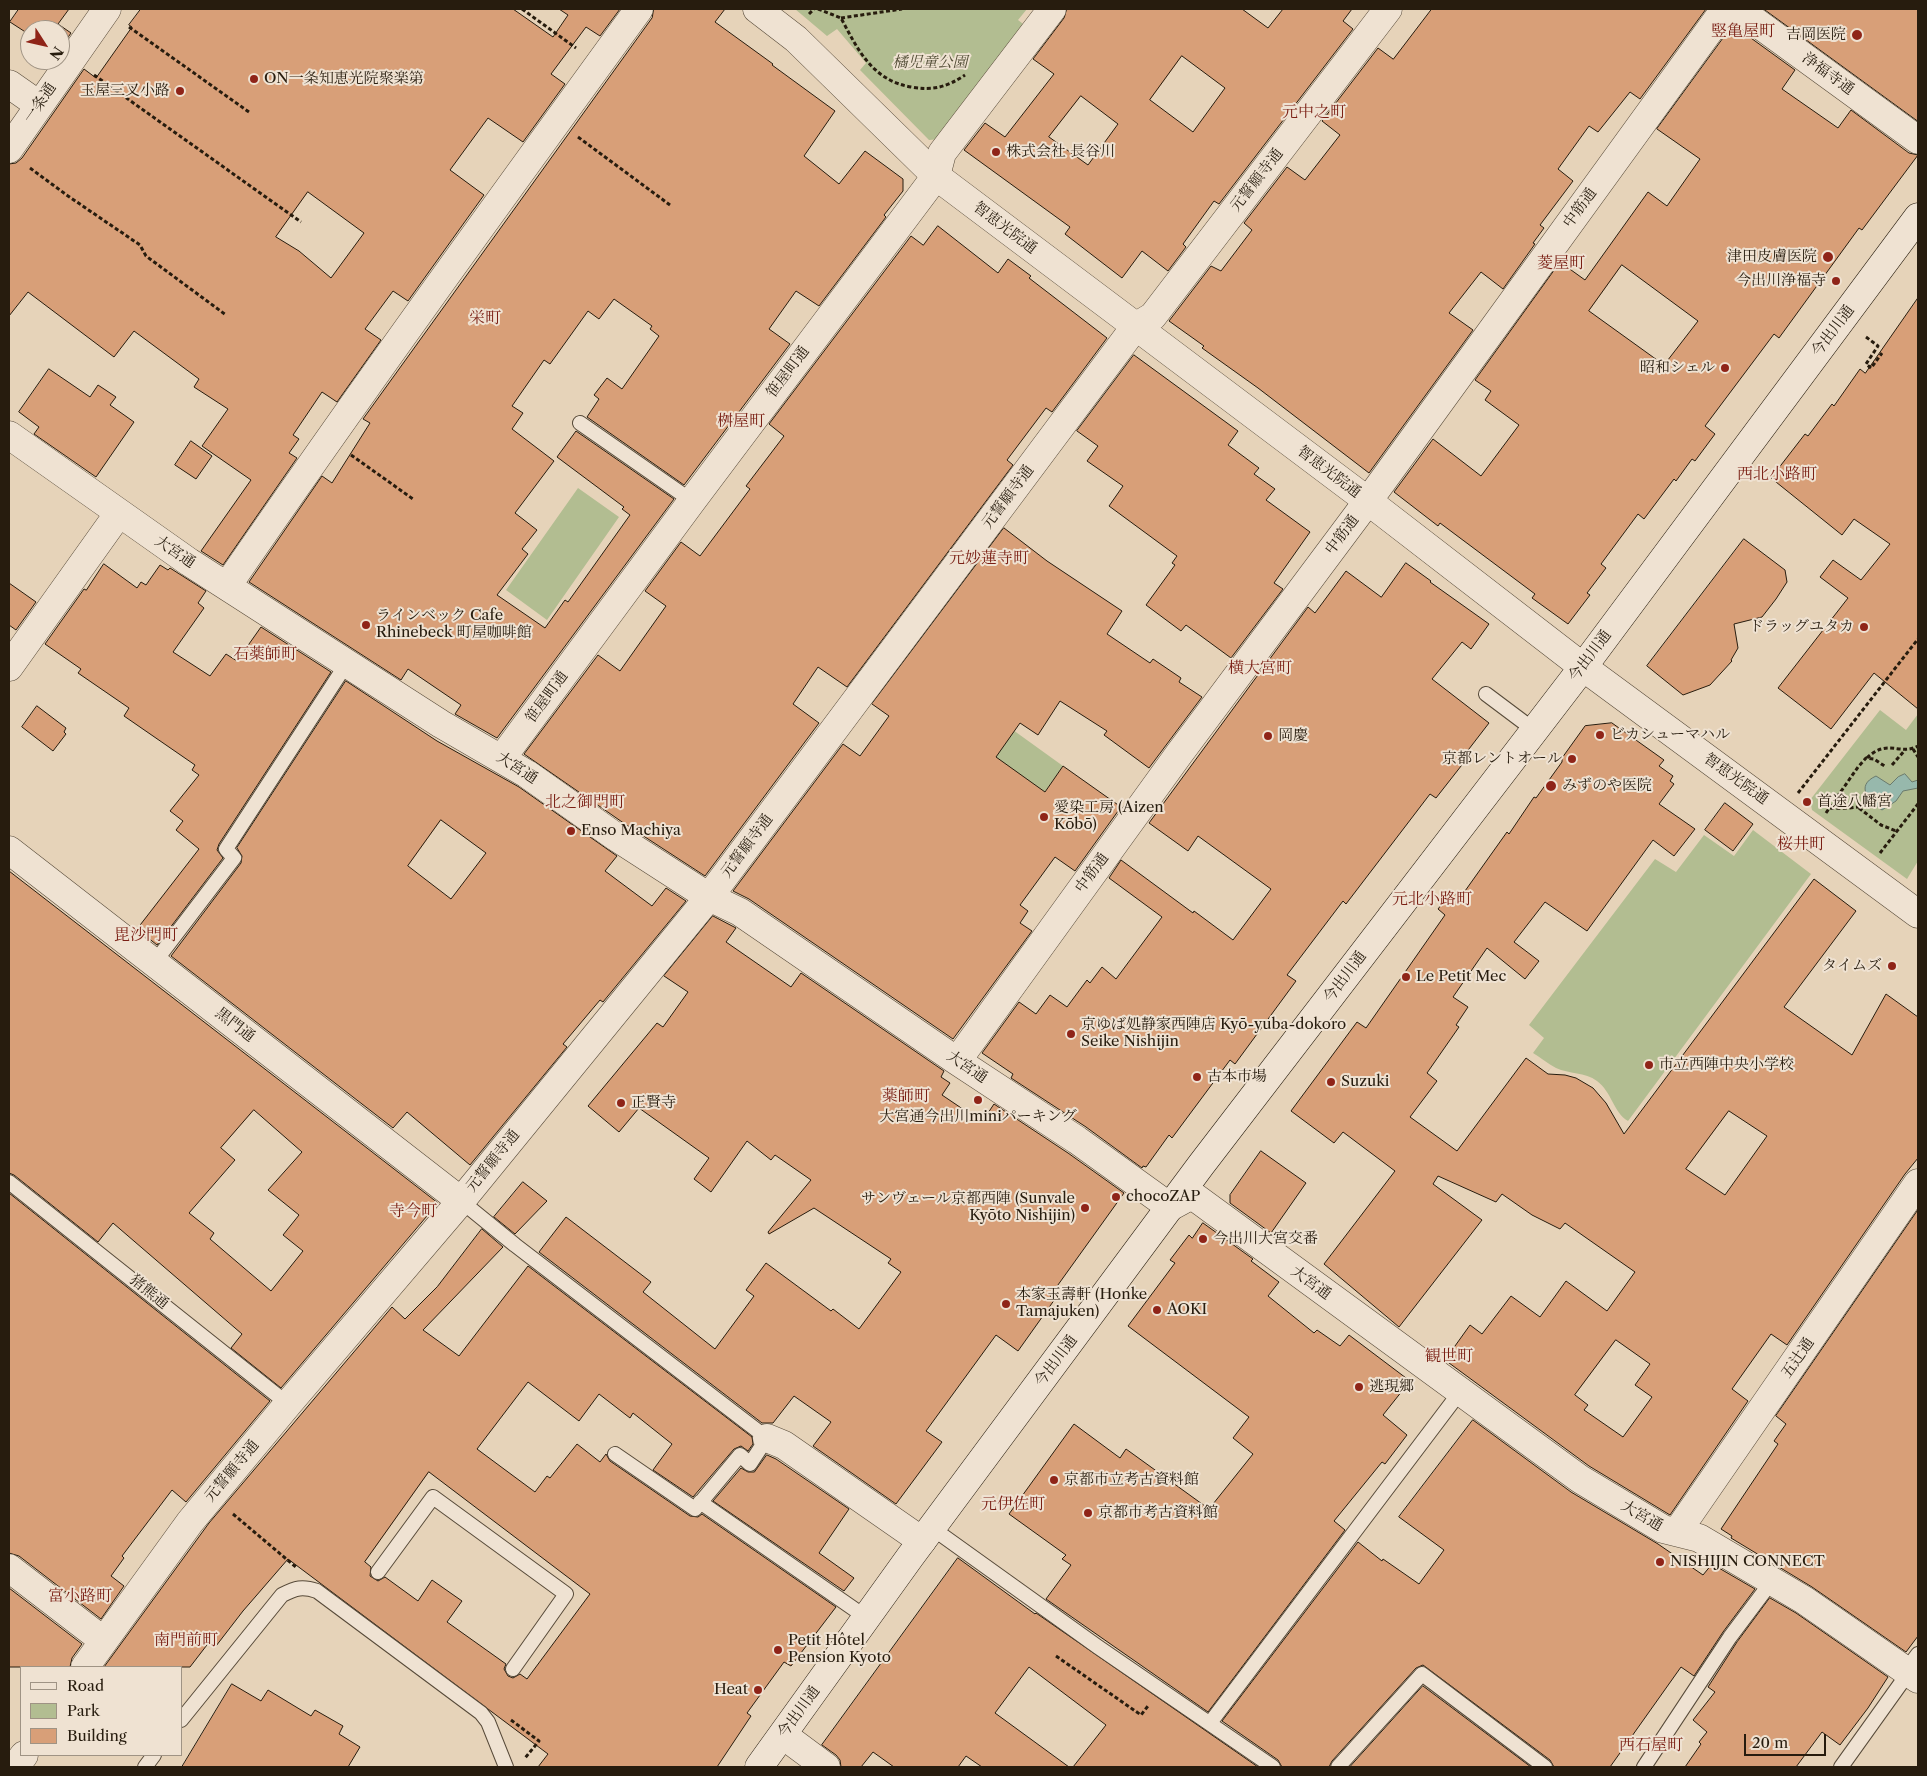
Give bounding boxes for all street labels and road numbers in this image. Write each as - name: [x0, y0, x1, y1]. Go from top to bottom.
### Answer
- street label: 浄福寺通: [1798, 49, 1858, 99]
- street label: 一条通: [20, 79, 60, 127]
- street label: 元誓願寺通: [1227, 145, 1287, 215]
- street label: 中筋通: [1559, 185, 1601, 231]
- street label: 智恵光院通: [970, 198, 1040, 258]
- street label: 今出川通: [1808, 302, 1858, 360]
- street label: 笹屋町通: [763, 343, 813, 401]
- street label: 智恵光院通: [1294, 442, 1364, 502]
- street label: 元誓願寺通: [978, 462, 1038, 532]
- street label: 中筋通: [1321, 512, 1363, 558]
- street label: 大宮通: [151, 532, 199, 572]
- street label: 今出川通: [1565, 627, 1615, 685]
- street label: 笹屋町通: [522, 667, 572, 727]
- street label: 大宮通: [493, 748, 541, 788]
- street label: 智恵光院通: [1700, 750, 1772, 808]
- street label: 元誓願寺通: [717, 811, 777, 881]
- street label: 中筋通: [1071, 850, 1113, 896]
- street label: 今出川通: [1320, 948, 1370, 1006]
- street label: 黒門通: [212, 1004, 258, 1046]
- street label: 大宮通: [943, 1047, 991, 1087]
- street label: 元誓願寺通: [462, 1126, 524, 1196]
- street label: 大宮通: [1288, 1262, 1334, 1304]
- street label: 猪熊通: [126, 1271, 172, 1313]
- street label: 今出川通: [1031, 1332, 1081, 1390]
- street label: 五辻通: [1778, 1334, 1818, 1382]
- street label: 元誓願寺通: [201, 1436, 263, 1506]
- street label: 大宮通: [1618, 1497, 1666, 1535]
- street label: 今出川通: [774, 1682, 824, 1742]

